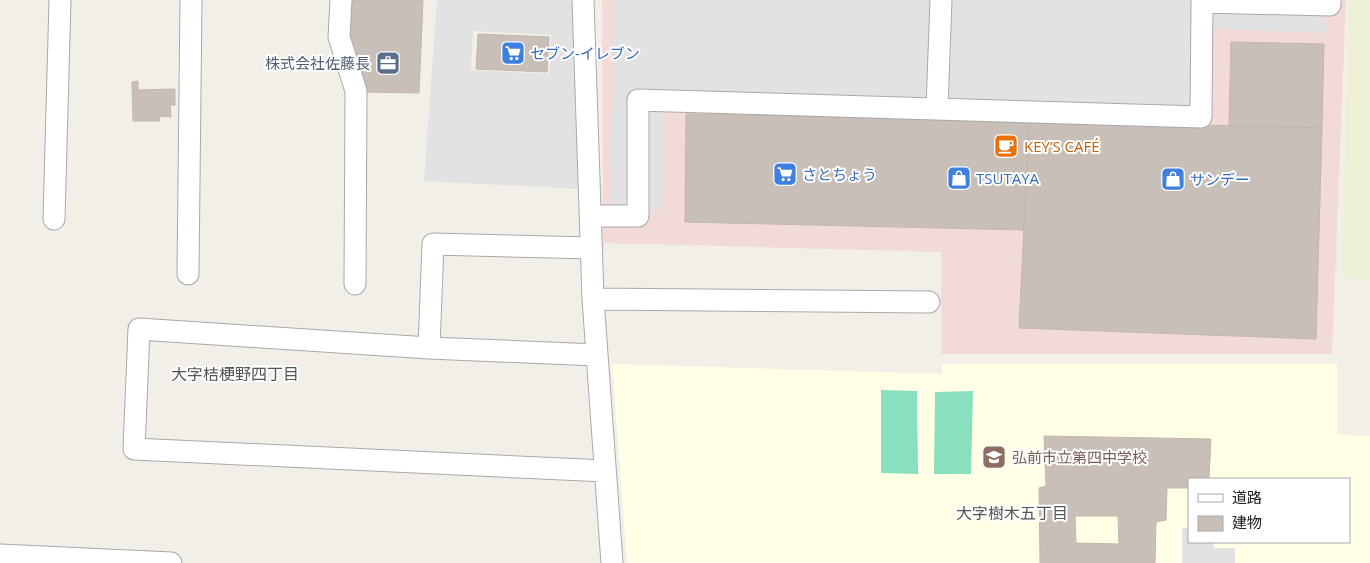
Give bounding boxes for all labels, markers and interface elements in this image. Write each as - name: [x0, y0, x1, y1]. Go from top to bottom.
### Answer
- supermarket icon: セブン-イレブン: [500, 40, 526, 66]
- place label: セブン-イレブン: [530, 43, 640, 63]
- office icon: 株式会社佐藤長: [375, 50, 401, 76]
- place label: 株式会社佐藤長: [265, 53, 370, 73]
- cafe icon: KEY’S CAFÉ: [993, 133, 1019, 159]
- place label: KEY’S CAFÉ: [1024, 136, 1100, 156]
- supermarket icon: さとちょう: [772, 161, 798, 187]
- place label: さとちょう: [802, 164, 877, 184]
- shop icon: TSUTAYA: [946, 165, 972, 191]
- shop icon: サンデー: [1160, 166, 1186, 192]
- place label: TSUTAYA: [976, 168, 1040, 188]
- place label: サンデー: [1190, 169, 1250, 189]
- district label: 大字桔梗野四丁目: [171, 363, 299, 385]
- school or university icon: 弘前市立第四中学校: [981, 444, 1007, 470]
- place label: 弘前市立第四中学校: [1012, 447, 1147, 467]
- legend: [1188, 478, 1350, 543]
- text: 道路: [1232, 487, 1262, 507]
- district label: 大字樹木五丁目: [956, 502, 1068, 524]
- text: 建物: [1232, 512, 1262, 532]

